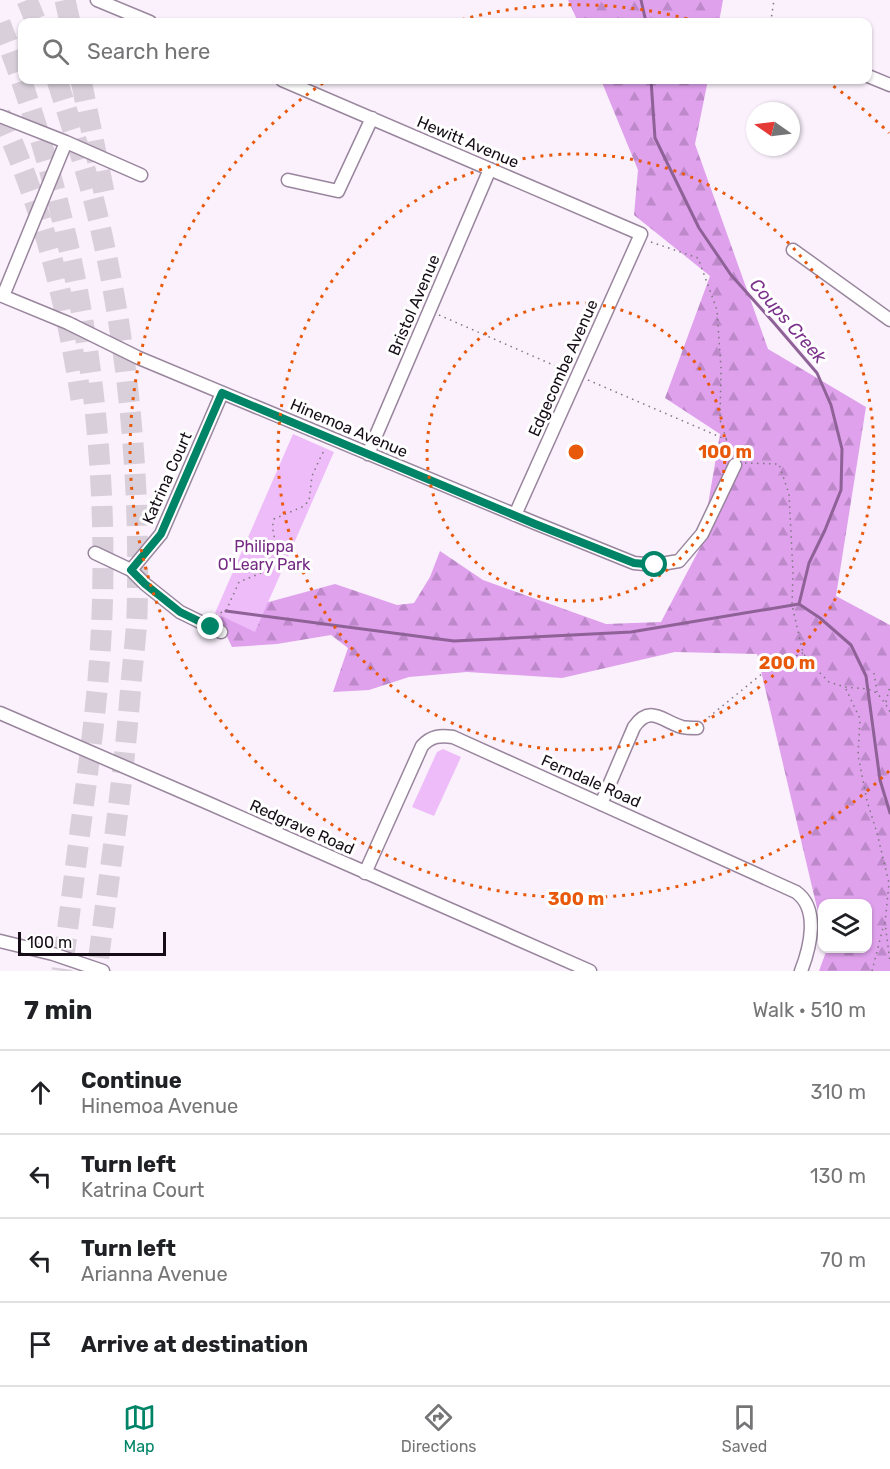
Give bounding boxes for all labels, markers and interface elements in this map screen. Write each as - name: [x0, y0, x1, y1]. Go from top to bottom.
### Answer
- search box: [18, 18, 872, 84]
- icon: search: [39, 35, 72, 68]
- text: Search here: [87, 38, 210, 65]
- north arrow: [746, 102, 800, 156]
- street label: Hewitt Avenue: [414, 112, 522, 172]
- street label: Bristol Avenue: [384, 252, 444, 358]
- water label: Coups Creek: [745, 274, 831, 369]
- street label: Edgecombe Avenue: [524, 297, 602, 439]
- street label: Hinemoa Avenue: [287, 395, 411, 461]
- street label: Katrina Court: [138, 429, 196, 527]
- text: 100 m: [698, 441, 752, 463]
- centre of rings: [566, 442, 586, 462]
- park label: Philippa O'Leary Park: [218, 537, 311, 574]
- route start: [641, 551, 667, 577]
- route end: [197, 613, 223, 639]
- text: 200 m: [759, 652, 815, 674]
- street label: Ferndale Road: [538, 751, 644, 811]
- street label: Redgrave Road: [247, 795, 357, 859]
- text: 300 m: [548, 888, 604, 910]
- map controls: [818, 899, 872, 953]
- button: layers: [818, 899, 872, 953]
- scale bar: [18, 929, 166, 956]
- text: 100 m: [27, 933, 72, 952]
- text: 7 min: [24, 995, 92, 1026]
- text: Walk · 510 m: [752, 998, 866, 1022]
- text: Continue: [81, 1067, 182, 1094]
- icon: ahead: [24, 1076, 57, 1109]
- text: 310 m: [810, 1080, 866, 1104]
- text: Hinemoa Avenue: [81, 1094, 238, 1118]
- text: Turn left: [81, 1151, 176, 1178]
- icon: left: [24, 1160, 57, 1193]
- text: 130 m: [810, 1164, 866, 1188]
- text: Katrina Court: [81, 1178, 204, 1202]
- text: Turn left: [81, 1235, 176, 1262]
- icon: left: [24, 1244, 57, 1277]
- text: 70 m: [820, 1248, 866, 1272]
- text: Arianna Avenue: [81, 1262, 228, 1286]
- icon: arrive: [24, 1328, 57, 1361]
- text: Arrive at destination: [81, 1331, 308, 1358]
- tab: Map: [123, 1401, 156, 1456]
- tab: Directions: [401, 1401, 477, 1456]
- tab: Saved: [722, 1401, 767, 1456]

